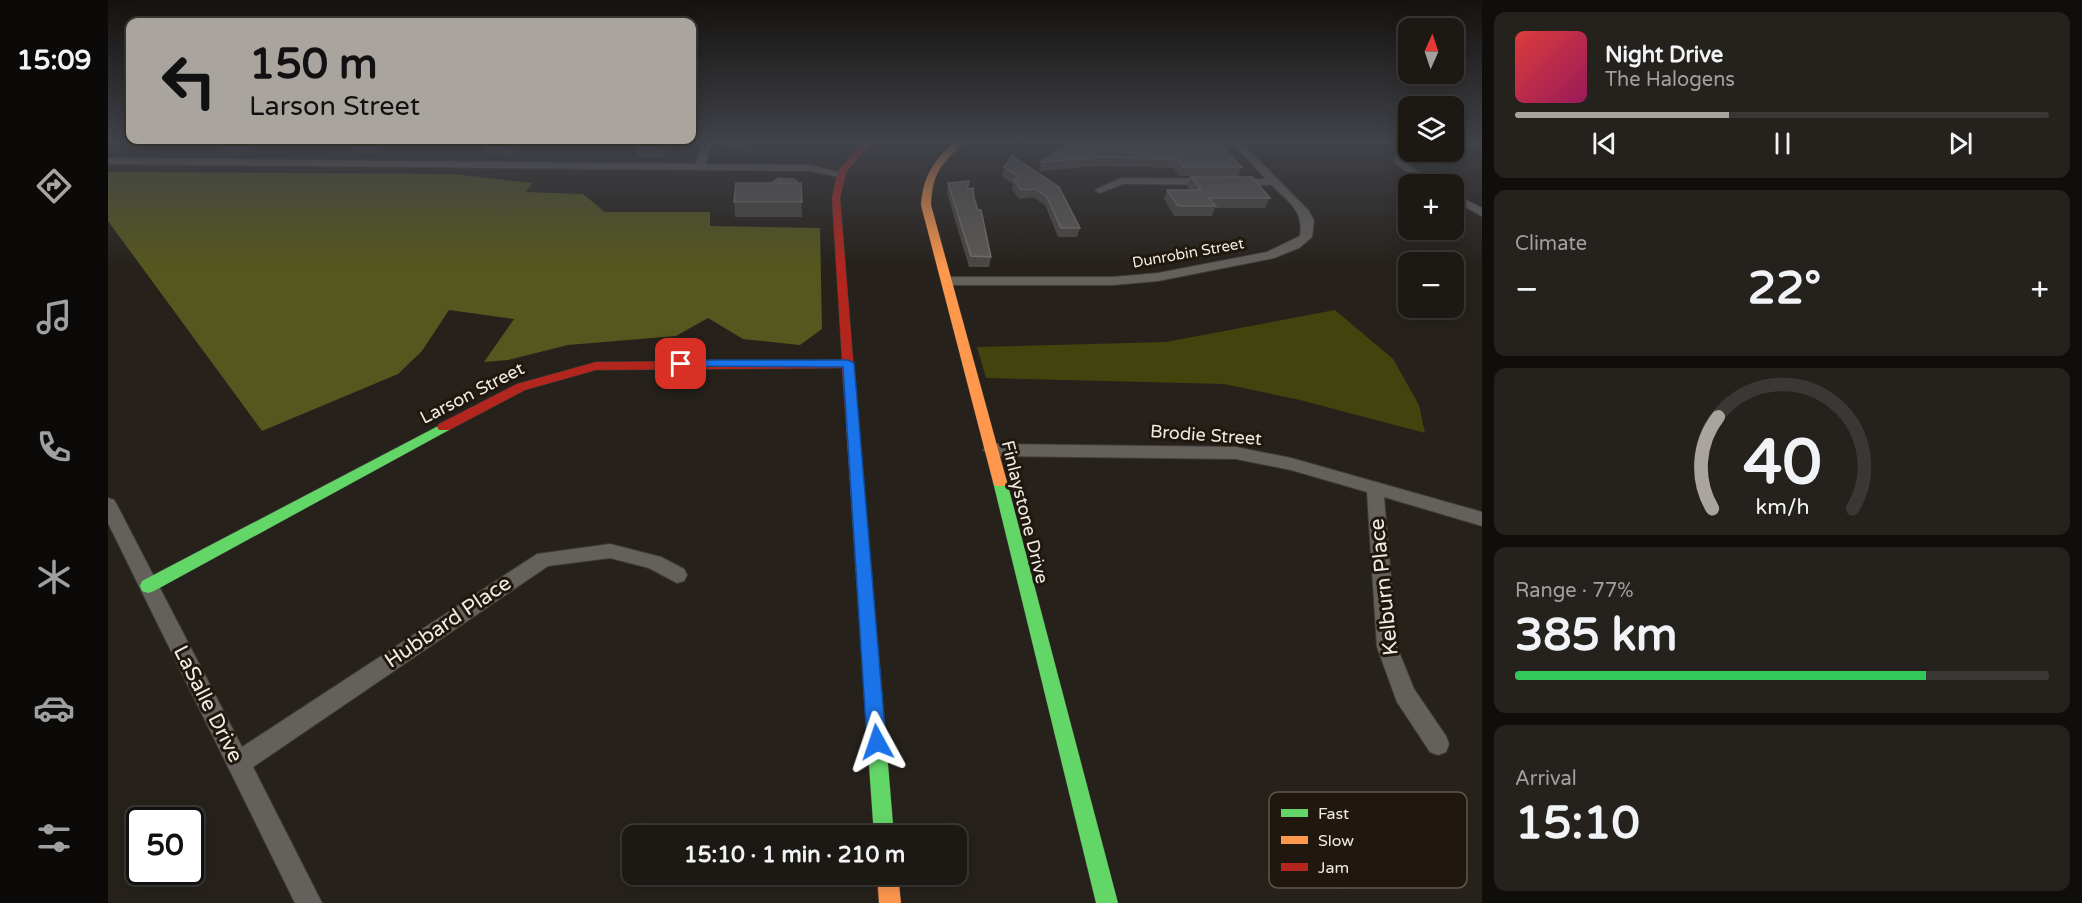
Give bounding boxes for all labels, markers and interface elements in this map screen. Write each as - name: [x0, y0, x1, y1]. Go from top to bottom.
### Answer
- north arrow: [1398, 18, 1464, 84]
- map controls: [1398, 18, 1464, 318]
- text: 150 m: [249, 39, 378, 90]
- icon: left: [150, 42, 228, 120]
- text: Night Drive: [1605, 42, 1723, 68]
- text: 15:09: [17, 44, 91, 77]
- text: The Halogens: [1605, 68, 1735, 92]
- text: Larson Street: [249, 90, 420, 123]
- button: layers: [1398, 96, 1464, 162]
- icon: previous: [1588, 127, 1621, 160]
- icon: pause: [1766, 127, 1799, 160]
- icon: next: [1944, 127, 1977, 160]
- icon: directions: [33, 165, 75, 207]
- button: +: [1398, 174, 1464, 240]
- text: Climate: [1515, 232, 1587, 256]
- street label: Dunrobin Street: [1131, 234, 1246, 272]
- button: −: [1398, 252, 1464, 318]
- text: 22°: [1748, 262, 1821, 316]
- text: −: [1515, 270, 1539, 309]
- text: +: [2030, 270, 2049, 309]
- icon: music: [33, 296, 75, 338]
- pin: [655, 338, 706, 389]
- icon: arrive: [664, 347, 697, 380]
- street label: Larson Street: [416, 357, 528, 429]
- street label: Brodie Street: [1149, 420, 1263, 450]
- icon: phone: [33, 426, 75, 468]
- text: 40: [1743, 426, 1821, 501]
- street label: Finlaystone Drive: [997, 438, 1053, 586]
- text: km/h: [1755, 494, 1809, 520]
- street label: Kelburn Place: [1364, 517, 1404, 657]
- icon: climate: [33, 556, 75, 598]
- street label: Hubbard Place: [380, 570, 516, 674]
- text: Range · 77%: [1515, 579, 1634, 603]
- text: 385 km: [1515, 609, 1677, 663]
- street label: LaSalle Drive: [168, 641, 248, 767]
- icon: car: [33, 687, 75, 729]
- position arrow: [845, 710, 909, 774]
- text: Arrival: [1515, 767, 1577, 791]
- legend: [1269, 792, 1467, 888]
- text: 15:10: [1515, 797, 1640, 851]
- text: Fast: [1318, 804, 1349, 824]
- speed limit sign: 50: [126, 807, 204, 885]
- icon: filters: [33, 817, 75, 859]
- text: Slow: [1318, 831, 1354, 851]
- text: 15:10 · 1 min · 210 m: [684, 842, 905, 868]
- text: Jam: [1318, 858, 1349, 878]

